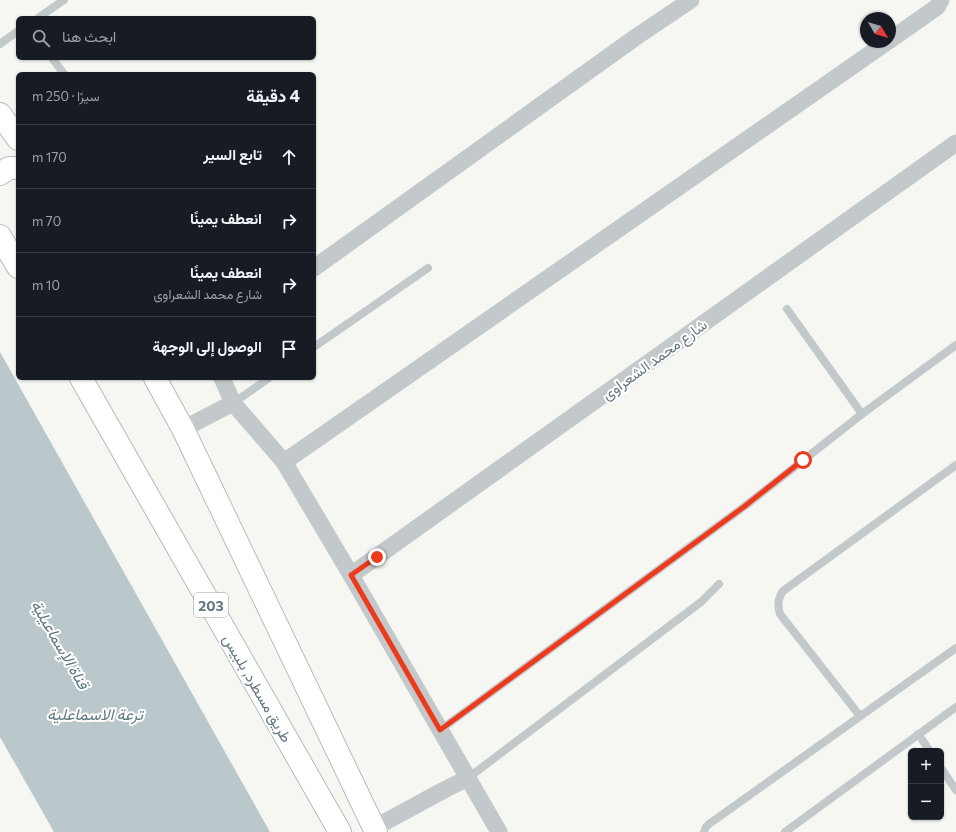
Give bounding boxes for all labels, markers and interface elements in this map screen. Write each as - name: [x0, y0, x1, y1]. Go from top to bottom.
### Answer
- north arrow: [860, 12, 896, 48]
- search box: [16, 16, 316, 60]
- icon: search: [30, 27, 52, 49]
- text: ابحث هنا: [62, 27, 116, 45]
- text: 4 دقيقة: [246, 85, 300, 106]
- text: سيرًا · 250 m: [32, 88, 100, 104]
- text: تابع السير: [203, 145, 262, 163]
- icon: ahead: [278, 146, 300, 168]
- text: 170 m: [32, 149, 67, 165]
- text: انعطف يمينًا: [190, 209, 262, 227]
- icon: right: [278, 210, 300, 232]
- text: 70 m: [32, 213, 61, 229]
- text: انعطف يمينًا: [190, 263, 262, 281]
- icon: right: [278, 274, 300, 296]
- text: 10 m: [32, 277, 60, 293]
- text: شارع محمد الشعراوى: [153, 286, 262, 302]
- street label: شارع محمد الشعراوى: [598, 315, 712, 406]
- text: الوصول إلى الوجهة: [153, 337, 262, 355]
- icon: arrive: [278, 338, 300, 360]
- route start: [794, 451, 812, 469]
- route end: [368, 548, 386, 566]
- road number: 203: [194, 593, 228, 617]
- water label: قناة الإسماعيلية: [26, 596, 95, 694]
- street label: طريق مسطرد, بلبيس: [218, 631, 296, 747]
- water label: ترعة الاسماعلية: [47, 704, 145, 725]
- map controls: [908, 748, 944, 820]
- button: +: [908, 748, 944, 784]
- button: −: [908, 784, 944, 820]

